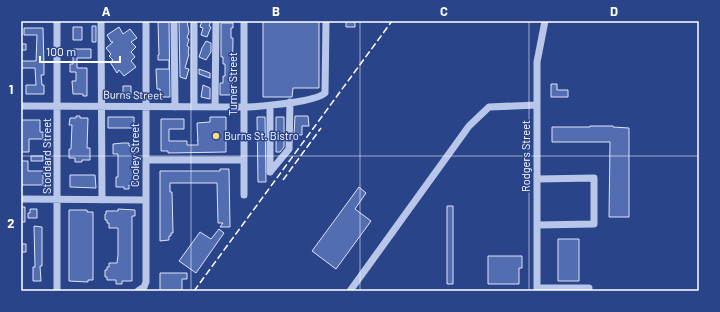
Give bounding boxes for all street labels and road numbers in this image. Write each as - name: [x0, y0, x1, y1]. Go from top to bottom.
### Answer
- street label: Turner Street: [226, 52, 239, 116]
- street label: Burns Street: [103, 87, 163, 102]
- street label: Stoddard Street: [40, 118, 53, 194]
- street label: Rodgers Street: [519, 120, 532, 192]
- street label: Cooley Street: [128, 123, 141, 187]

